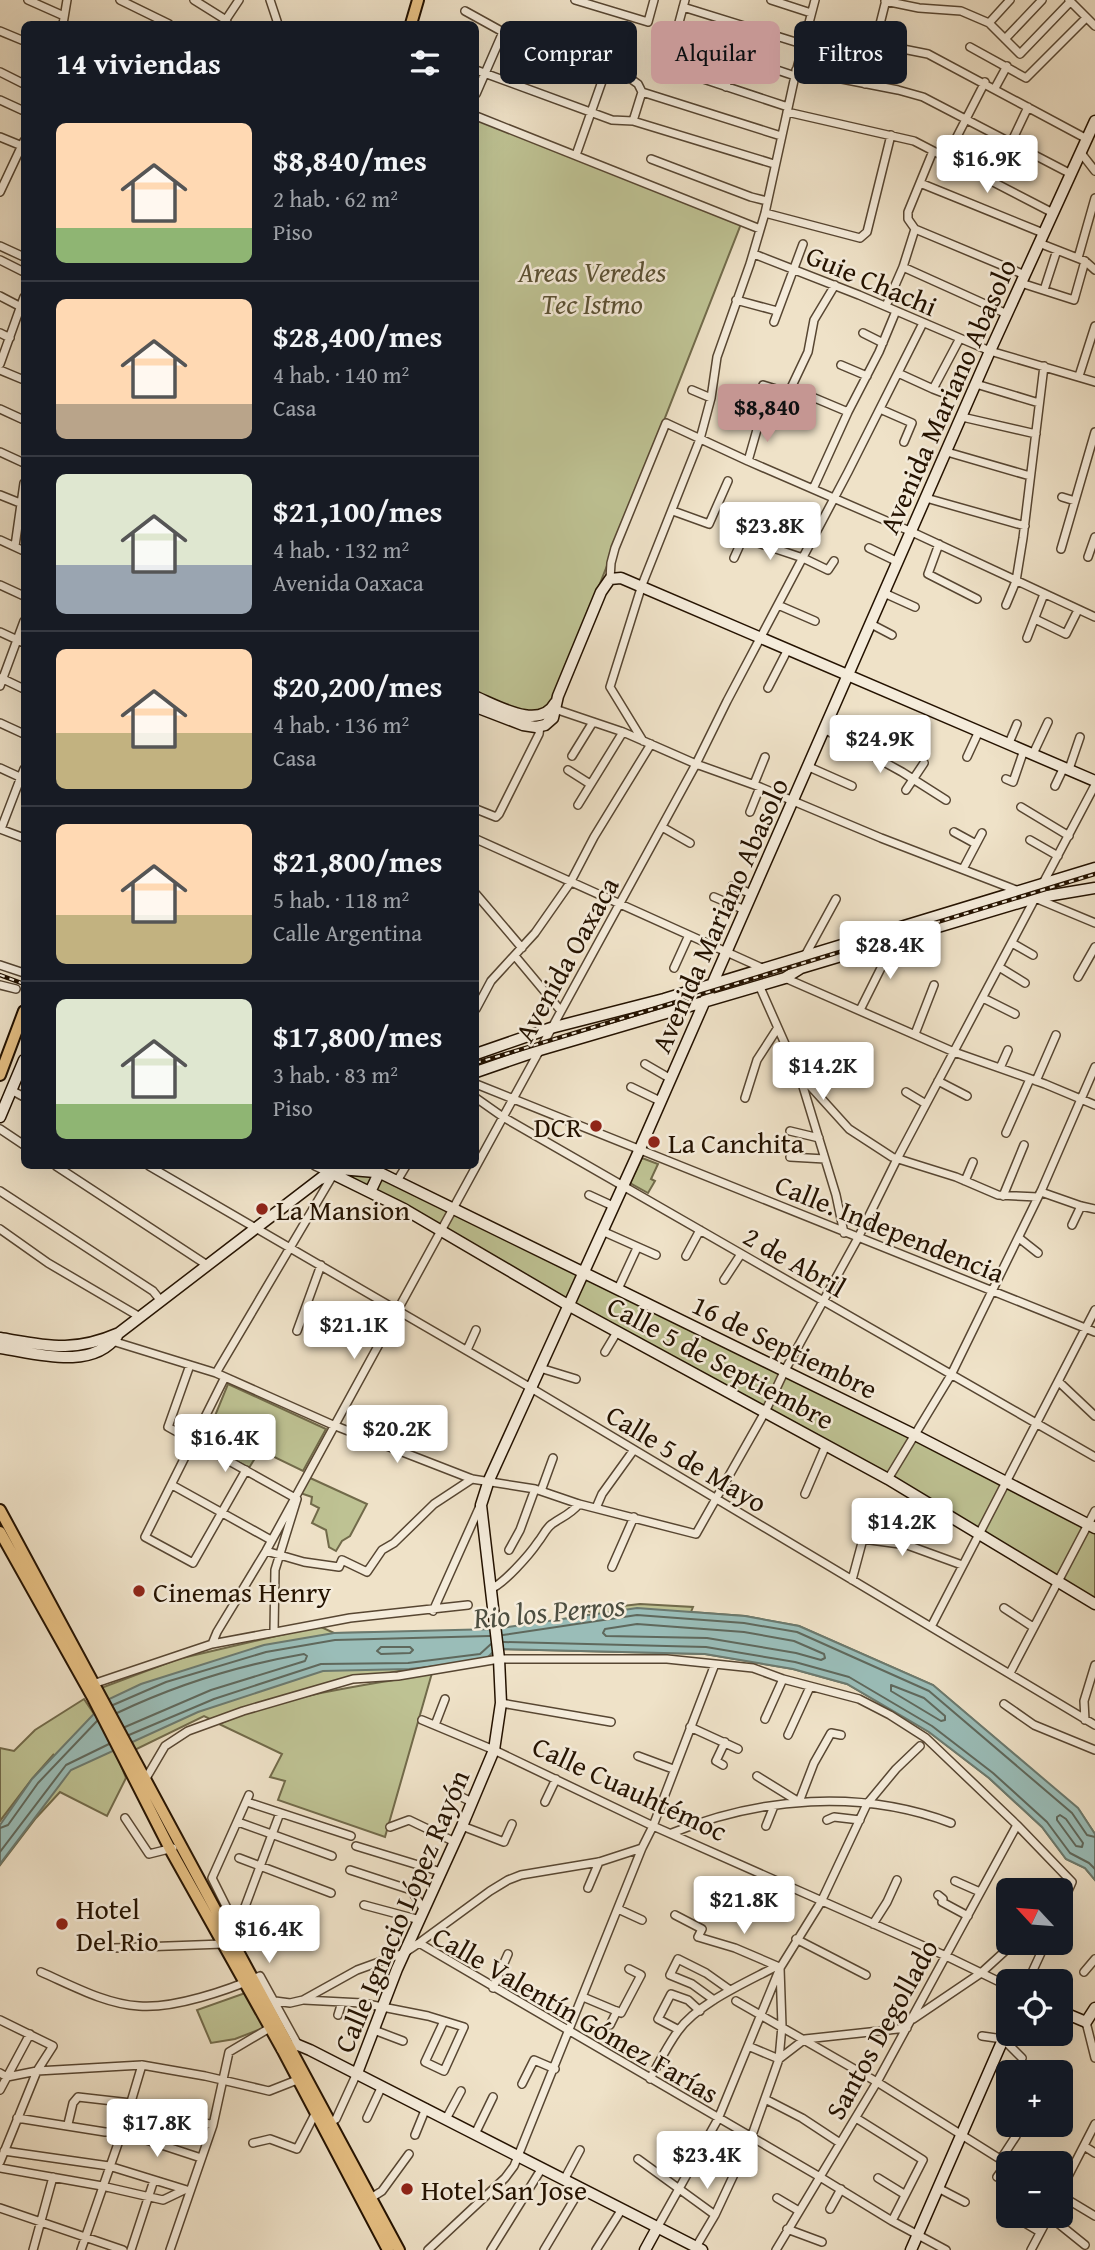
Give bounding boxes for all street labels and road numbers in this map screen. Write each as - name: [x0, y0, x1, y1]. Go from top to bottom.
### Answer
- street label: Guie Chachi: [800, 234, 944, 326]
- street label: Avenida Mariano Abasolo: [868, 252, 1026, 540]
- street label: Avenida Mariano Abasolo: [640, 771, 798, 1059]
- street label: Avenida Oaxaca: [504, 868, 629, 1049]
- street label: Calle. Independencia: [769, 1163, 1011, 1293]
- street label: 2 de Abril: [736, 1215, 854, 1307]
- street label: 16 de Septiembre: [685, 1283, 885, 1409]
- street label: Calle 5 de Septiembre: [600, 1285, 842, 1439]
- street label: Calle 5 de Mayo: [599, 1394, 775, 1522]
- street label: Calle Cuauhtémoc: [526, 1725, 734, 1851]
- street label: Calle Ignacio López Rayón: [323, 1763, 479, 2059]
- street label: Calle Valentín Gómez Farías: [425, 1915, 727, 2113]
- street label: Santos Degollado: [814, 1931, 948, 2127]

